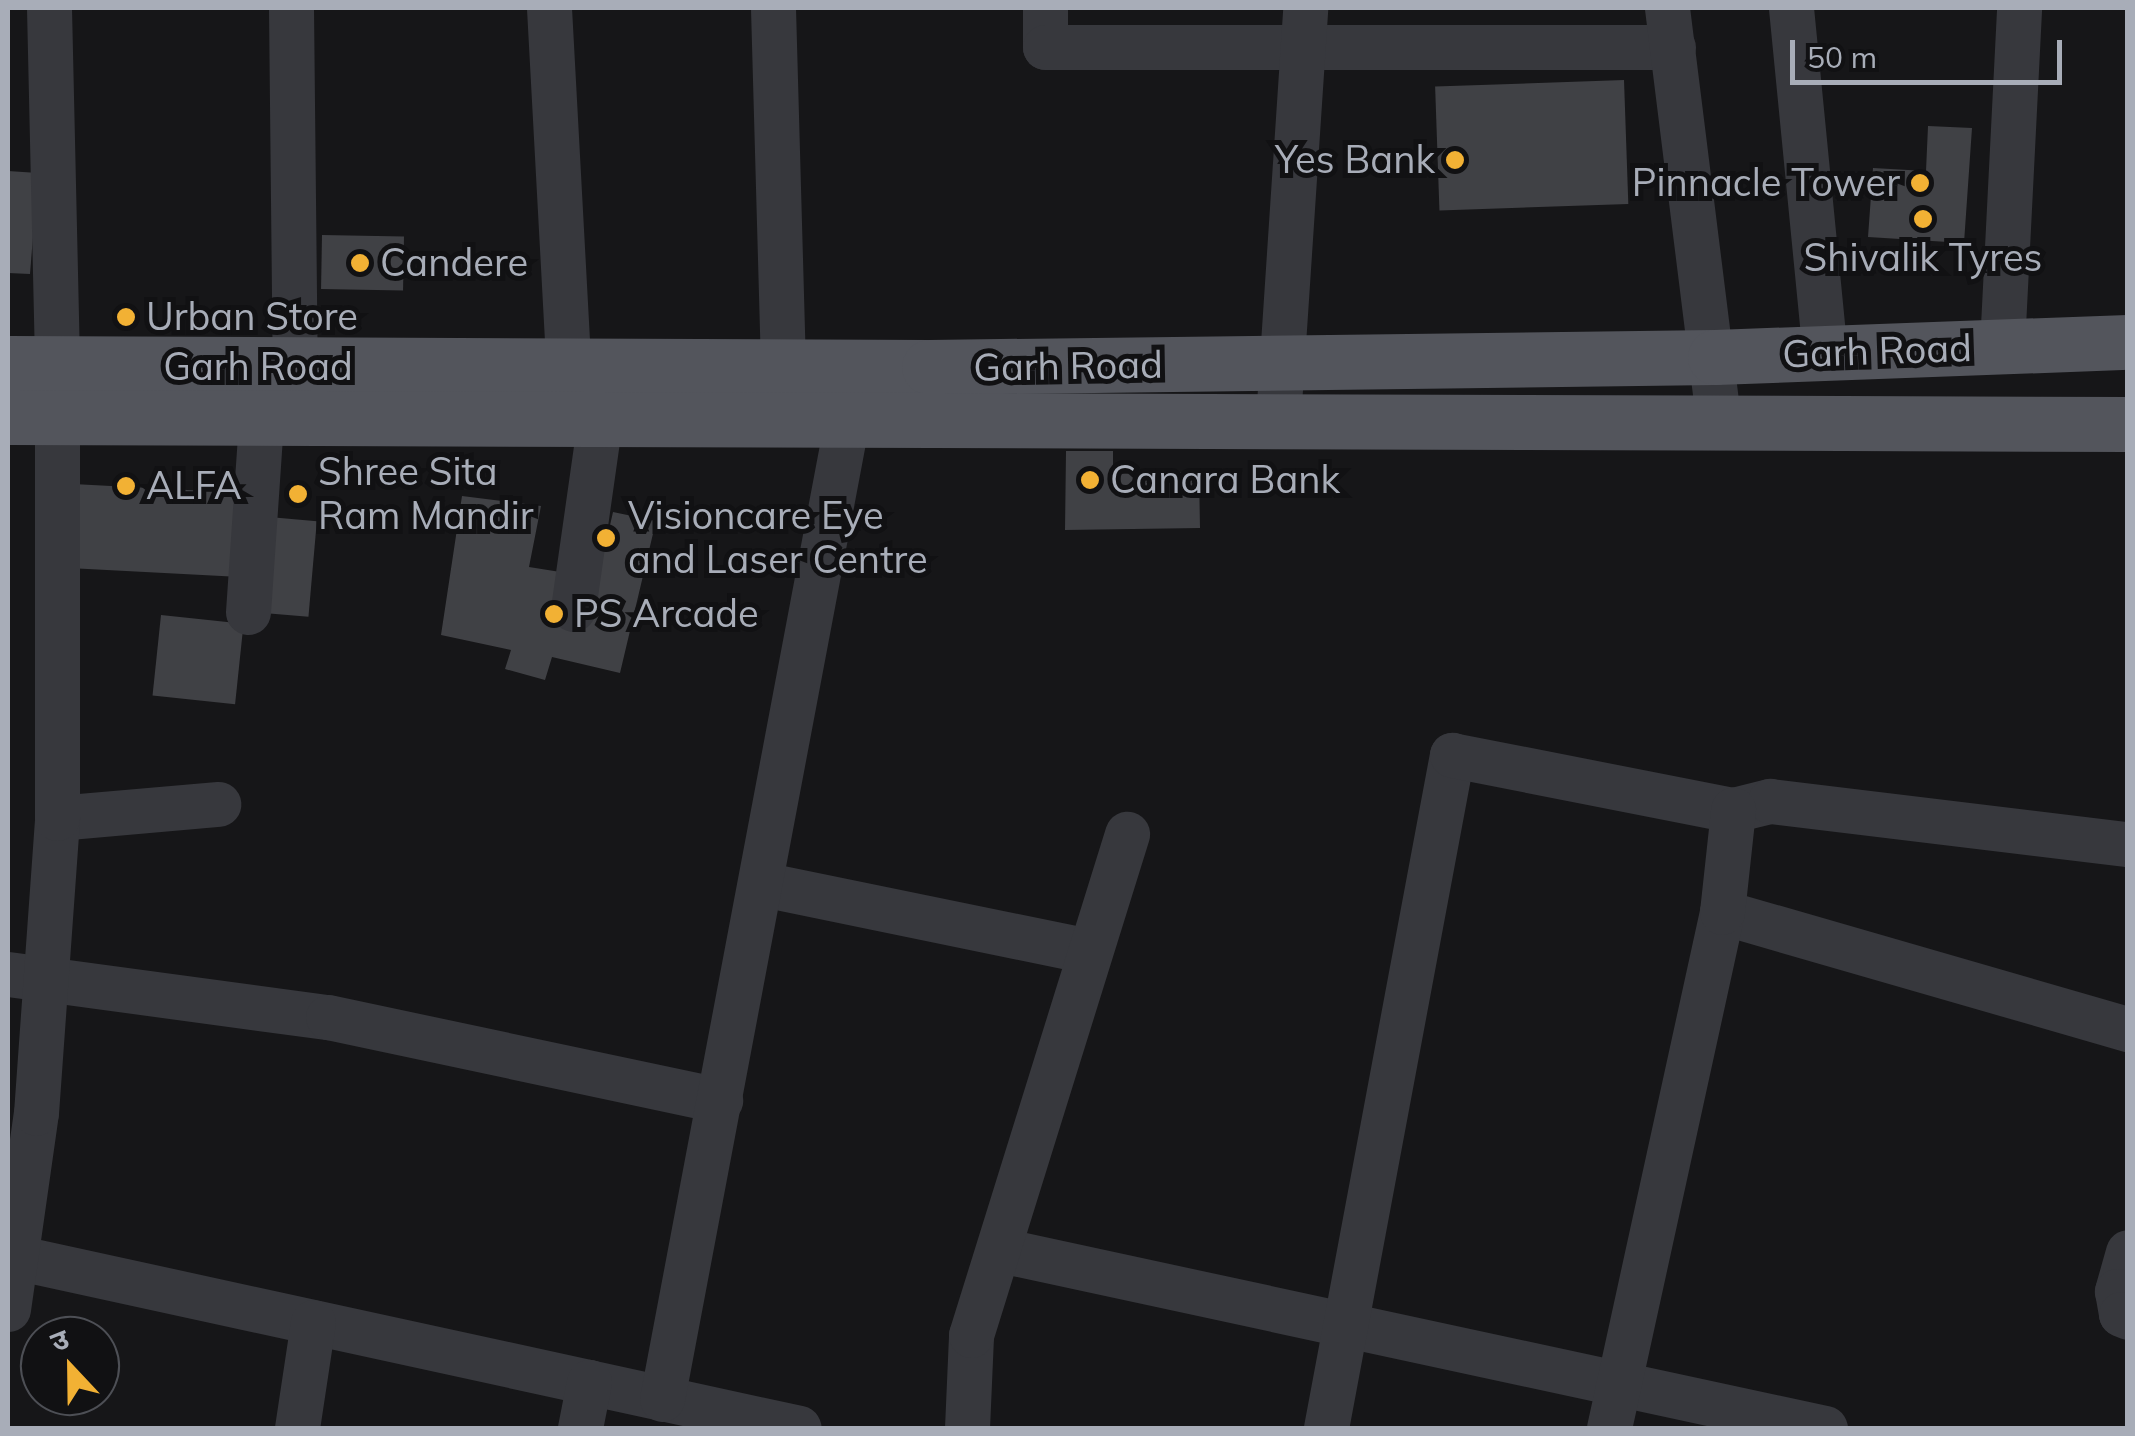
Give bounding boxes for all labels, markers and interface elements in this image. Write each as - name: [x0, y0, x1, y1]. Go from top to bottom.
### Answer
- scale bar: [1795, 20, 2068, 82]
- text: 50 m: [1807, 38, 1877, 76]
- place label: Yes Bank: [1275, 137, 1435, 183]
- marker: Yes Bank: [1444, 149, 1466, 171]
- place label: Pinnacle Tower: [1632, 160, 1900, 206]
- marker: Pinnacle Tower: [1909, 172, 1931, 194]
- marker: Shivalik Tyres: [1912, 208, 1934, 230]
- place label: Shivalik Tyres: [1804, 235, 2042, 281]
- place label: Candere: [380, 240, 528, 286]
- marker: Candere: [349, 252, 371, 274]
- place label: Urban Store: [146, 294, 358, 340]
- marker: Urban Store: [115, 306, 137, 328]
- street label: Garh Road: [1781, 325, 1973, 377]
- street label: Garh Road: [973, 342, 1163, 390]
- street label: Garh Road: [163, 344, 353, 390]
- place label: Shree Sita Ram Mandir: [318, 449, 534, 538]
- place label: Canara Bank: [1110, 457, 1340, 503]
- place label: ALFA: [146, 463, 242, 509]
- marker: Canara Bank: [1079, 469, 1101, 491]
- marker: ALFA: [115, 475, 137, 497]
- marker: Shree Sita Ram Mandir: [287, 483, 309, 505]
- place label: Visioncare Eye and Laser Centre: [628, 493, 928, 582]
- marker: Visioncare Eye and Laser Centre: [593, 525, 619, 551]
- place label: PS Arcade: [574, 591, 759, 637]
- marker: PS Arcade: [543, 603, 565, 625]
- north arrow: [20, 1316, 120, 1416]
- text: उ: [45, 1320, 73, 1359]

